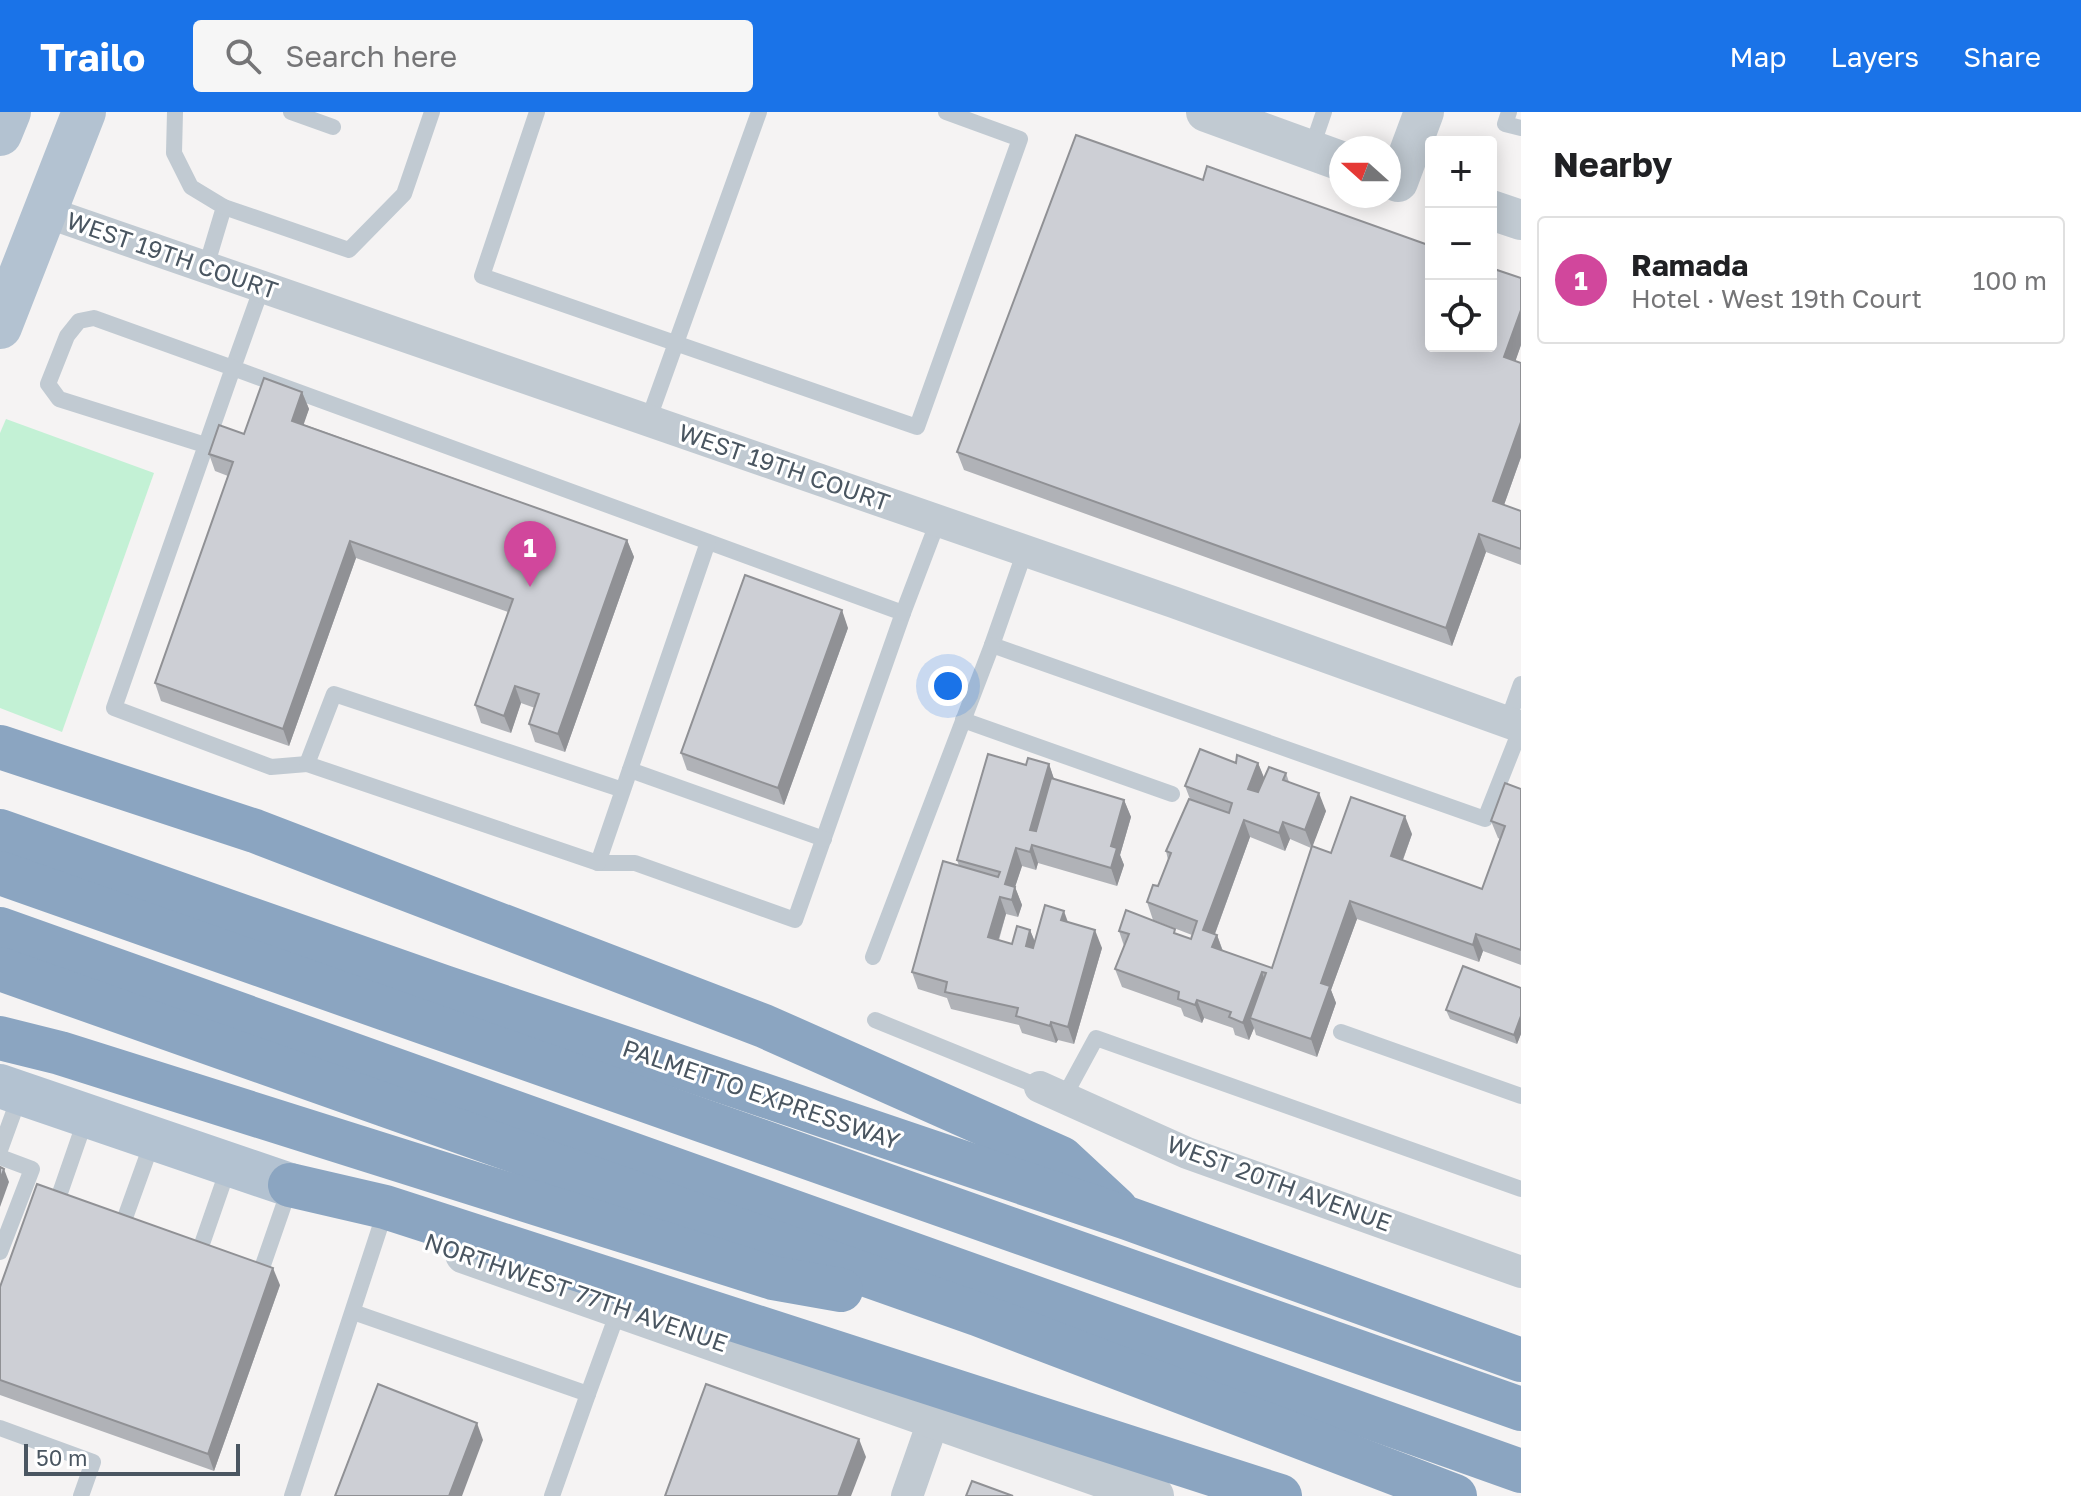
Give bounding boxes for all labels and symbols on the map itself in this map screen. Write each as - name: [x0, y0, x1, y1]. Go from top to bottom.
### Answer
- north arrow: [1329, 136, 1401, 208]
- street label: WEST 19TH COURT: [63, 205, 282, 304]
- street label: WEST 19TH COURT: [675, 417, 894, 516]
- pin: 1: [504, 521, 556, 587]
- your location: [928, 666, 968, 706]
- street label: PALMETTO EXPRESSWAY: [619, 1032, 905, 1155]
- street label: WEST 20TH AVENUE: [1163, 1128, 1396, 1237]
- street label: NORTHWEST 77TH AVENUE: [421, 1226, 732, 1357]
- scale bar: [24, 1440, 240, 1476]

